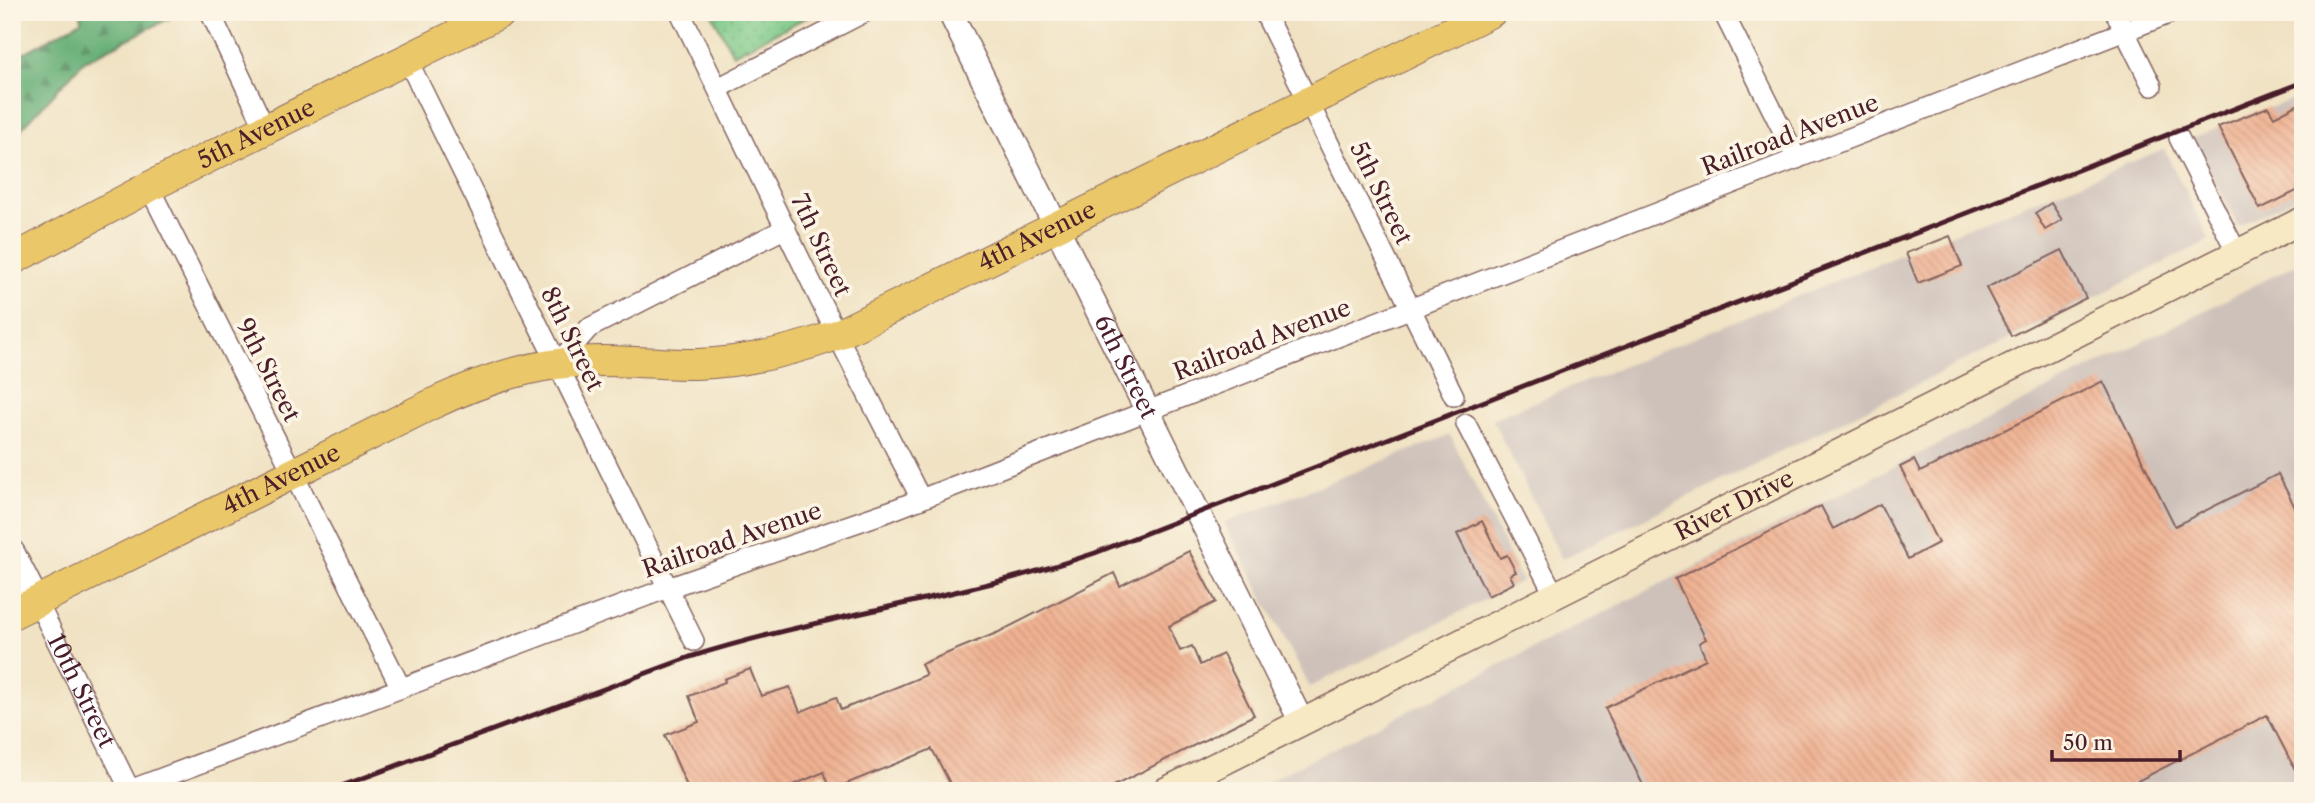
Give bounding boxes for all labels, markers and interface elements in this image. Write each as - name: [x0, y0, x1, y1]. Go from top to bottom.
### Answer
- street label: Railroad Avenue: [1697, 87, 1882, 182]
- street label: 5th Avenue: [193, 92, 320, 175]
- street label: 5th Street: [1344, 137, 1419, 249]
- street label: 7th Street: [785, 189, 858, 301]
- street label: 4th Avenue: [973, 194, 1101, 277]
- street label: 8th Street: [535, 282, 610, 396]
- street label: Railroad Avenue: [1169, 292, 1354, 387]
- street label: 6th Street: [1088, 310, 1164, 424]
- street label: 9th Street: [230, 313, 307, 427]
- street label: 4th Avenue: [217, 437, 345, 521]
- street label: River Drive: [1670, 463, 1798, 547]
- street label: Railroad Avenue: [639, 495, 825, 584]
- street label: 10th Street: [41, 629, 122, 753]
- scale bar: [2052, 719, 2180, 763]
- text: 50 m: [2063, 730, 2113, 755]

